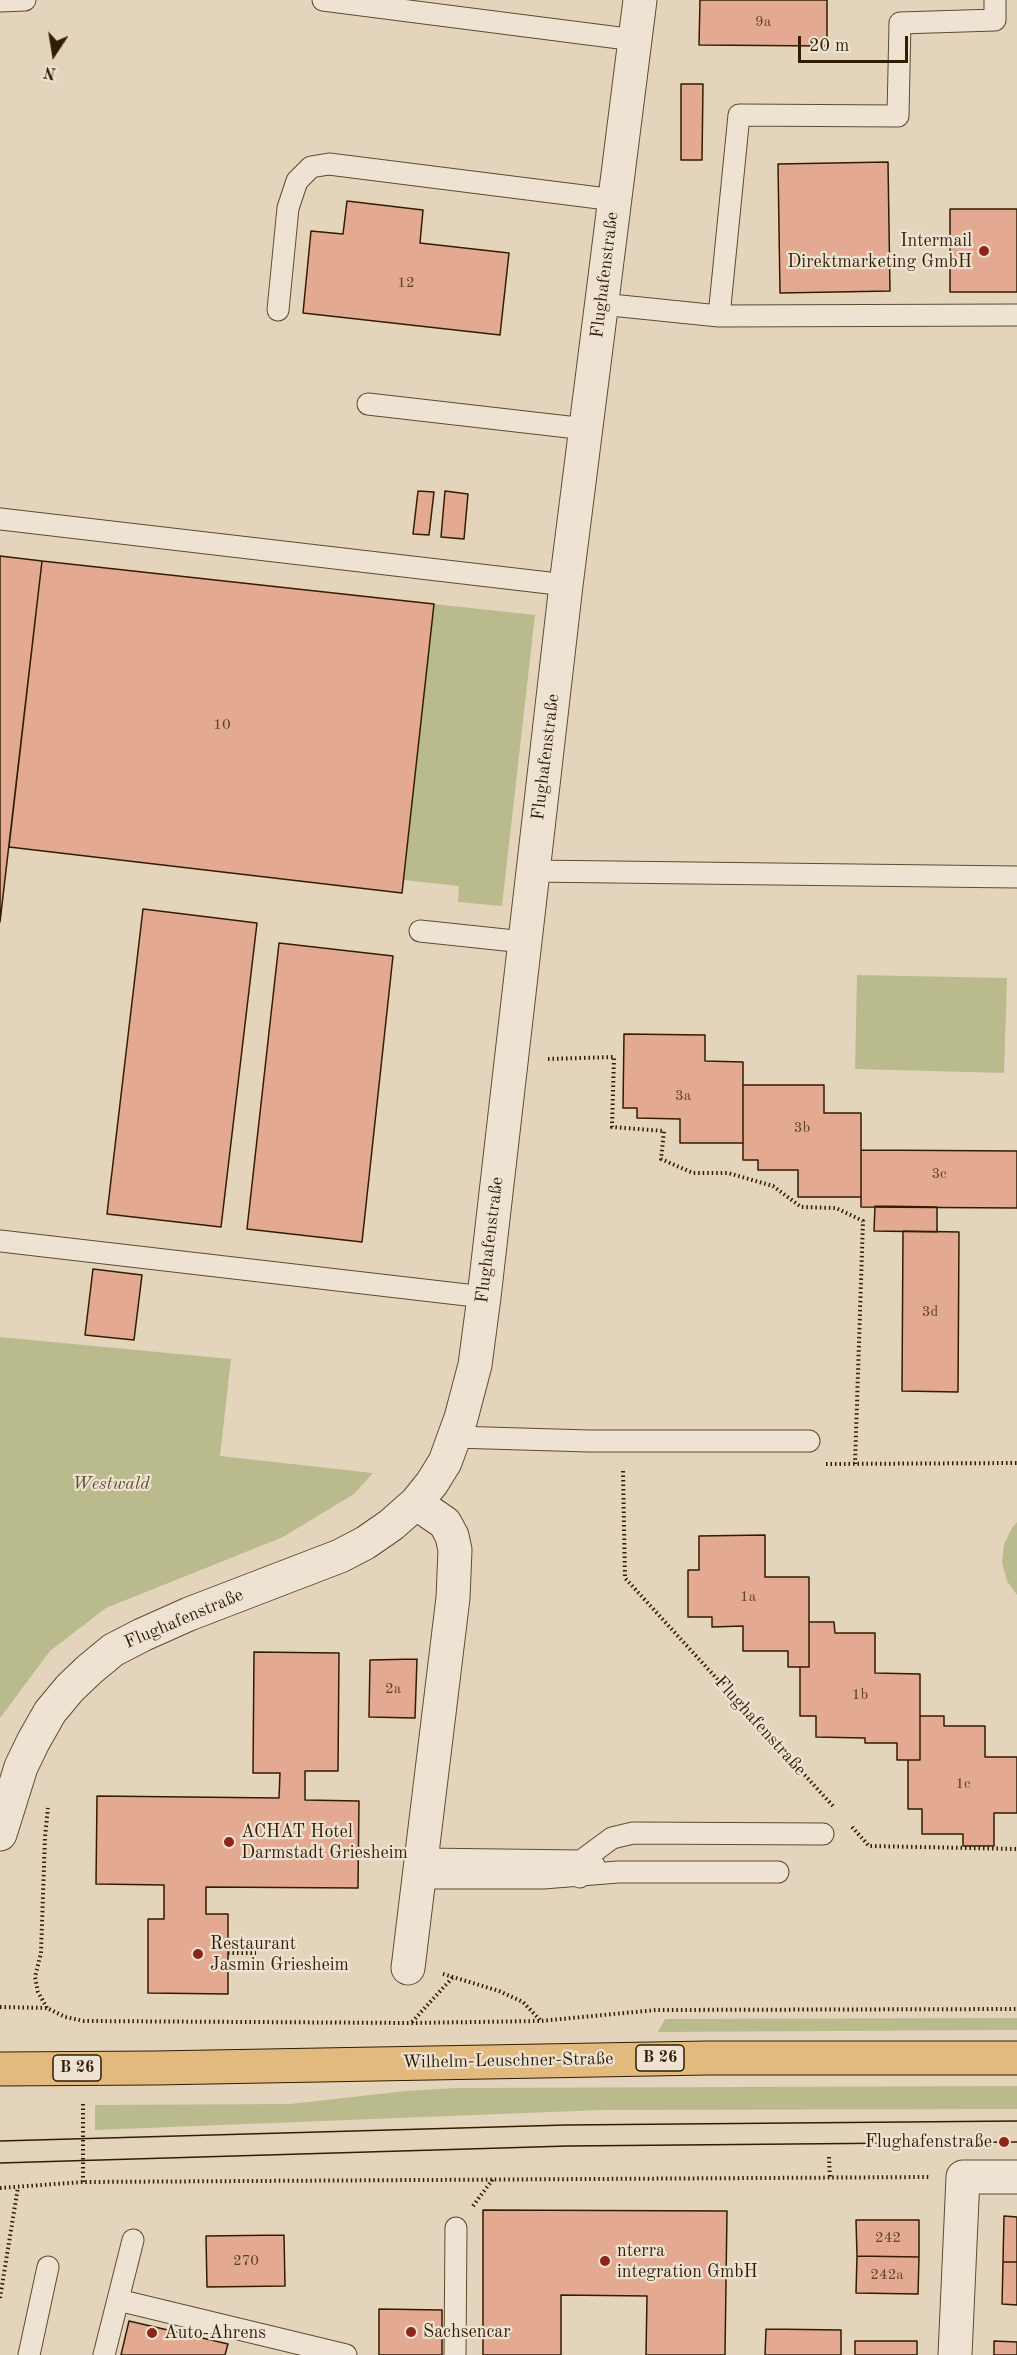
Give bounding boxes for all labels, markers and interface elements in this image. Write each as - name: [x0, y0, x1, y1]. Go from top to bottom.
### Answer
- house number: 9a: [755, 13, 771, 31]
- north arrow: [24, 24, 84, 84]
- scale bar: [801, 24, 910, 62]
- text: 20 m: [809, 37, 849, 55]
- text: N: [43, 63, 58, 81]
- street label: Flughafenstraße: [587, 211, 623, 339]
- place label: Intermail Direktmarketing GmbH: [787, 230, 972, 272]
- marker: Intermail Direktmarketing GmbH: [977, 244, 991, 258]
- house number: 12: [397, 274, 415, 292]
- street label: Flughafenstraße: [528, 693, 564, 821]
- house number: 10: [213, 716, 231, 734]
- house number: 3a: [675, 1087, 691, 1105]
- house number: 3b: [794, 1119, 810, 1137]
- house number: 3c: [931, 1165, 947, 1183]
- street label: Flughafenstraße: [472, 1176, 508, 1304]
- house number: 3d: [922, 1303, 938, 1321]
- park label: Westwald: [72, 1473, 150, 1495]
- street label: Flughafenstraße: [121, 1584, 247, 1654]
- house number: 1a: [740, 1588, 756, 1606]
- street label: Flughafenstraße: [709, 1672, 811, 1780]
- house number: 2a: [385, 1680, 401, 1698]
- house number: 1b: [852, 1686, 868, 1704]
- house number: 1c: [955, 1775, 971, 1793]
- place label: ACHAT Hotel Darmstadt Griesheim: [241, 1821, 408, 1864]
- marker: ACHAT Hotel Darmstadt Griesheim: [222, 1835, 236, 1849]
- place label: Restaurant Jasmin Griesheim: [210, 1933, 349, 1976]
- marker: Restaurant Jasmin Griesheim: [191, 1947, 205, 1961]
- road number: B 26: [636, 2045, 684, 2071]
- street label: Wilhelm-Leuschner-Straße: [402, 2048, 614, 2074]
- road number: B 26: [53, 2055, 101, 2081]
- place label: Flughafenstraße: [865, 2131, 992, 2153]
- marker: Flughafenstraße: [997, 2135, 1011, 2149]
- house number: 242: [875, 2229, 901, 2247]
- place label: nterra integration GmbH: [617, 2240, 758, 2282]
- house number: 270: [233, 2252, 259, 2270]
- marker: nterra integration GmbH: [598, 2254, 612, 2268]
- house number: 242a: [870, 2266, 904, 2284]
- place label: Sachsencar: [423, 2321, 511, 2343]
- place label: Auto-Ahrens: [164, 2322, 266, 2344]
- marker: Sachsencar: [404, 2325, 418, 2339]
- marker: Auto-Ahrens: [145, 2326, 159, 2340]

